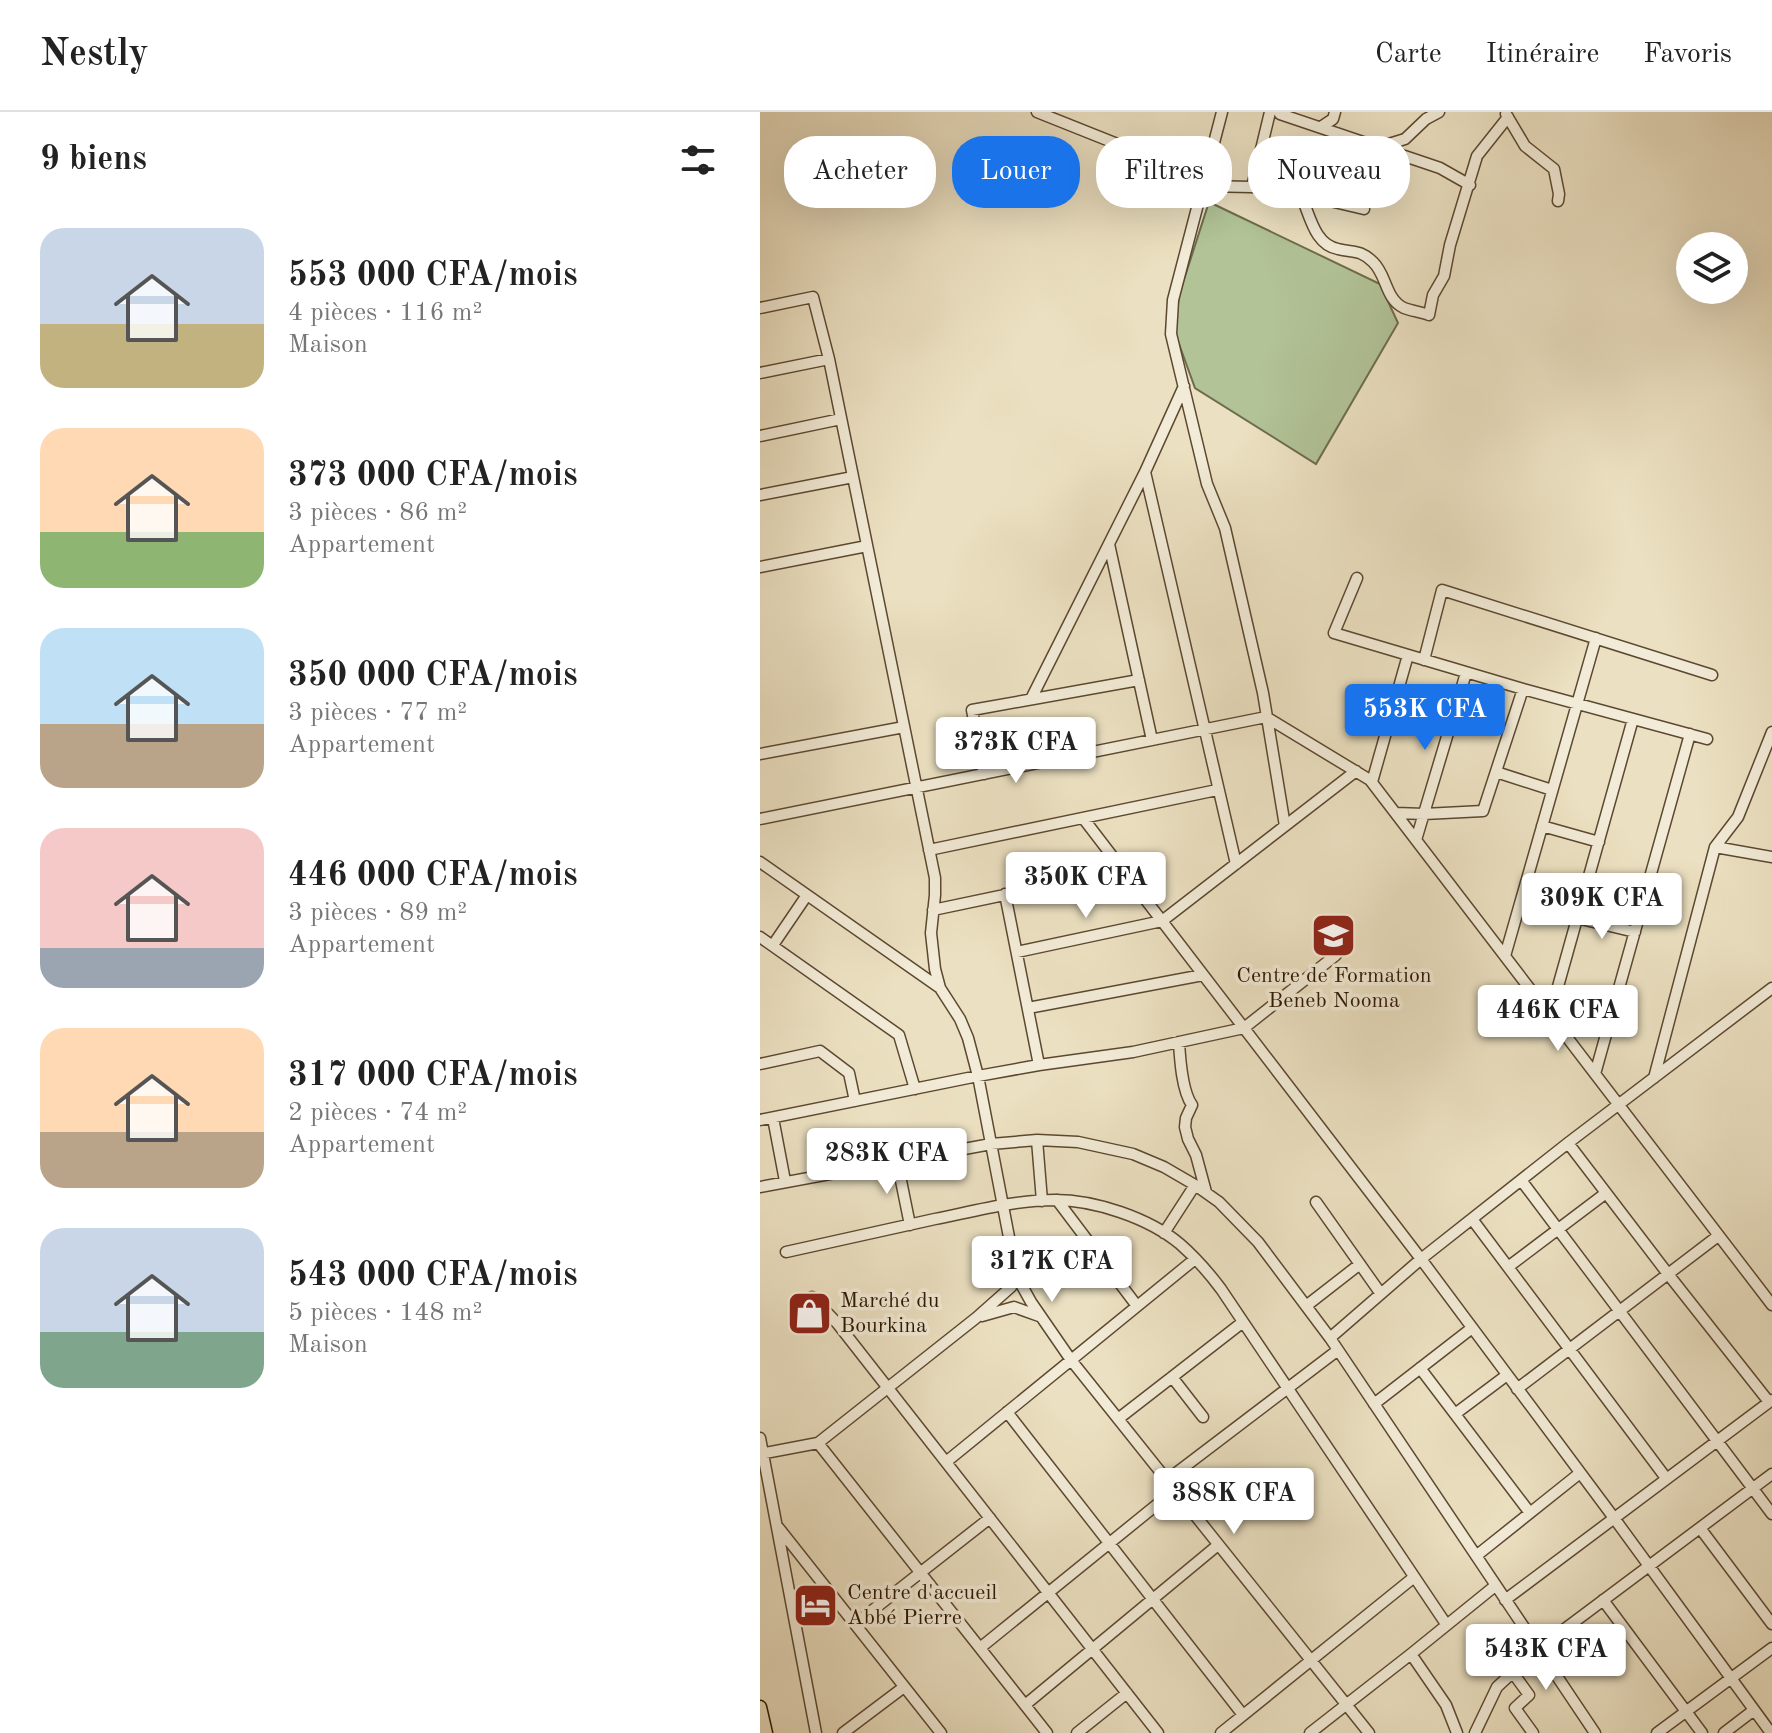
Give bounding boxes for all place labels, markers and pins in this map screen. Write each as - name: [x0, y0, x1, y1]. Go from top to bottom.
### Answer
- pin: 553K CFA: [1342, 684, 1508, 752]
- pin: 373K CFA: [933, 717, 1099, 785]
- pin: 350K CFA: [1003, 852, 1169, 920]
- pin: 309K CFA: [1519, 873, 1685, 941]
- school or university icon: Centre de Formation Beneb Nooma: [1310, 911, 1358, 959]
- place label: Centre de Formation Beneb Nooma: [1236, 965, 1432, 1012]
- pin: 446K CFA: [1475, 985, 1641, 1053]
- pin: 283K CFA: [804, 1128, 970, 1196]
- pin: 317K CFA: [969, 1236, 1135, 1304]
- shop icon: Marché du Bourkina: [785, 1290, 833, 1338]
- place label: Marché du Bourkina: [840, 1290, 940, 1337]
- pin: 388K CFA: [1151, 1468, 1317, 1536]
- hotel icon: Centre d'accueil Abbé Pierre: [792, 1582, 840, 1630]
- place label: Centre d'accueil Abbé Pierre: [847, 1582, 997, 1629]
- pin: 543K CFA: [1463, 1624, 1629, 1692]

